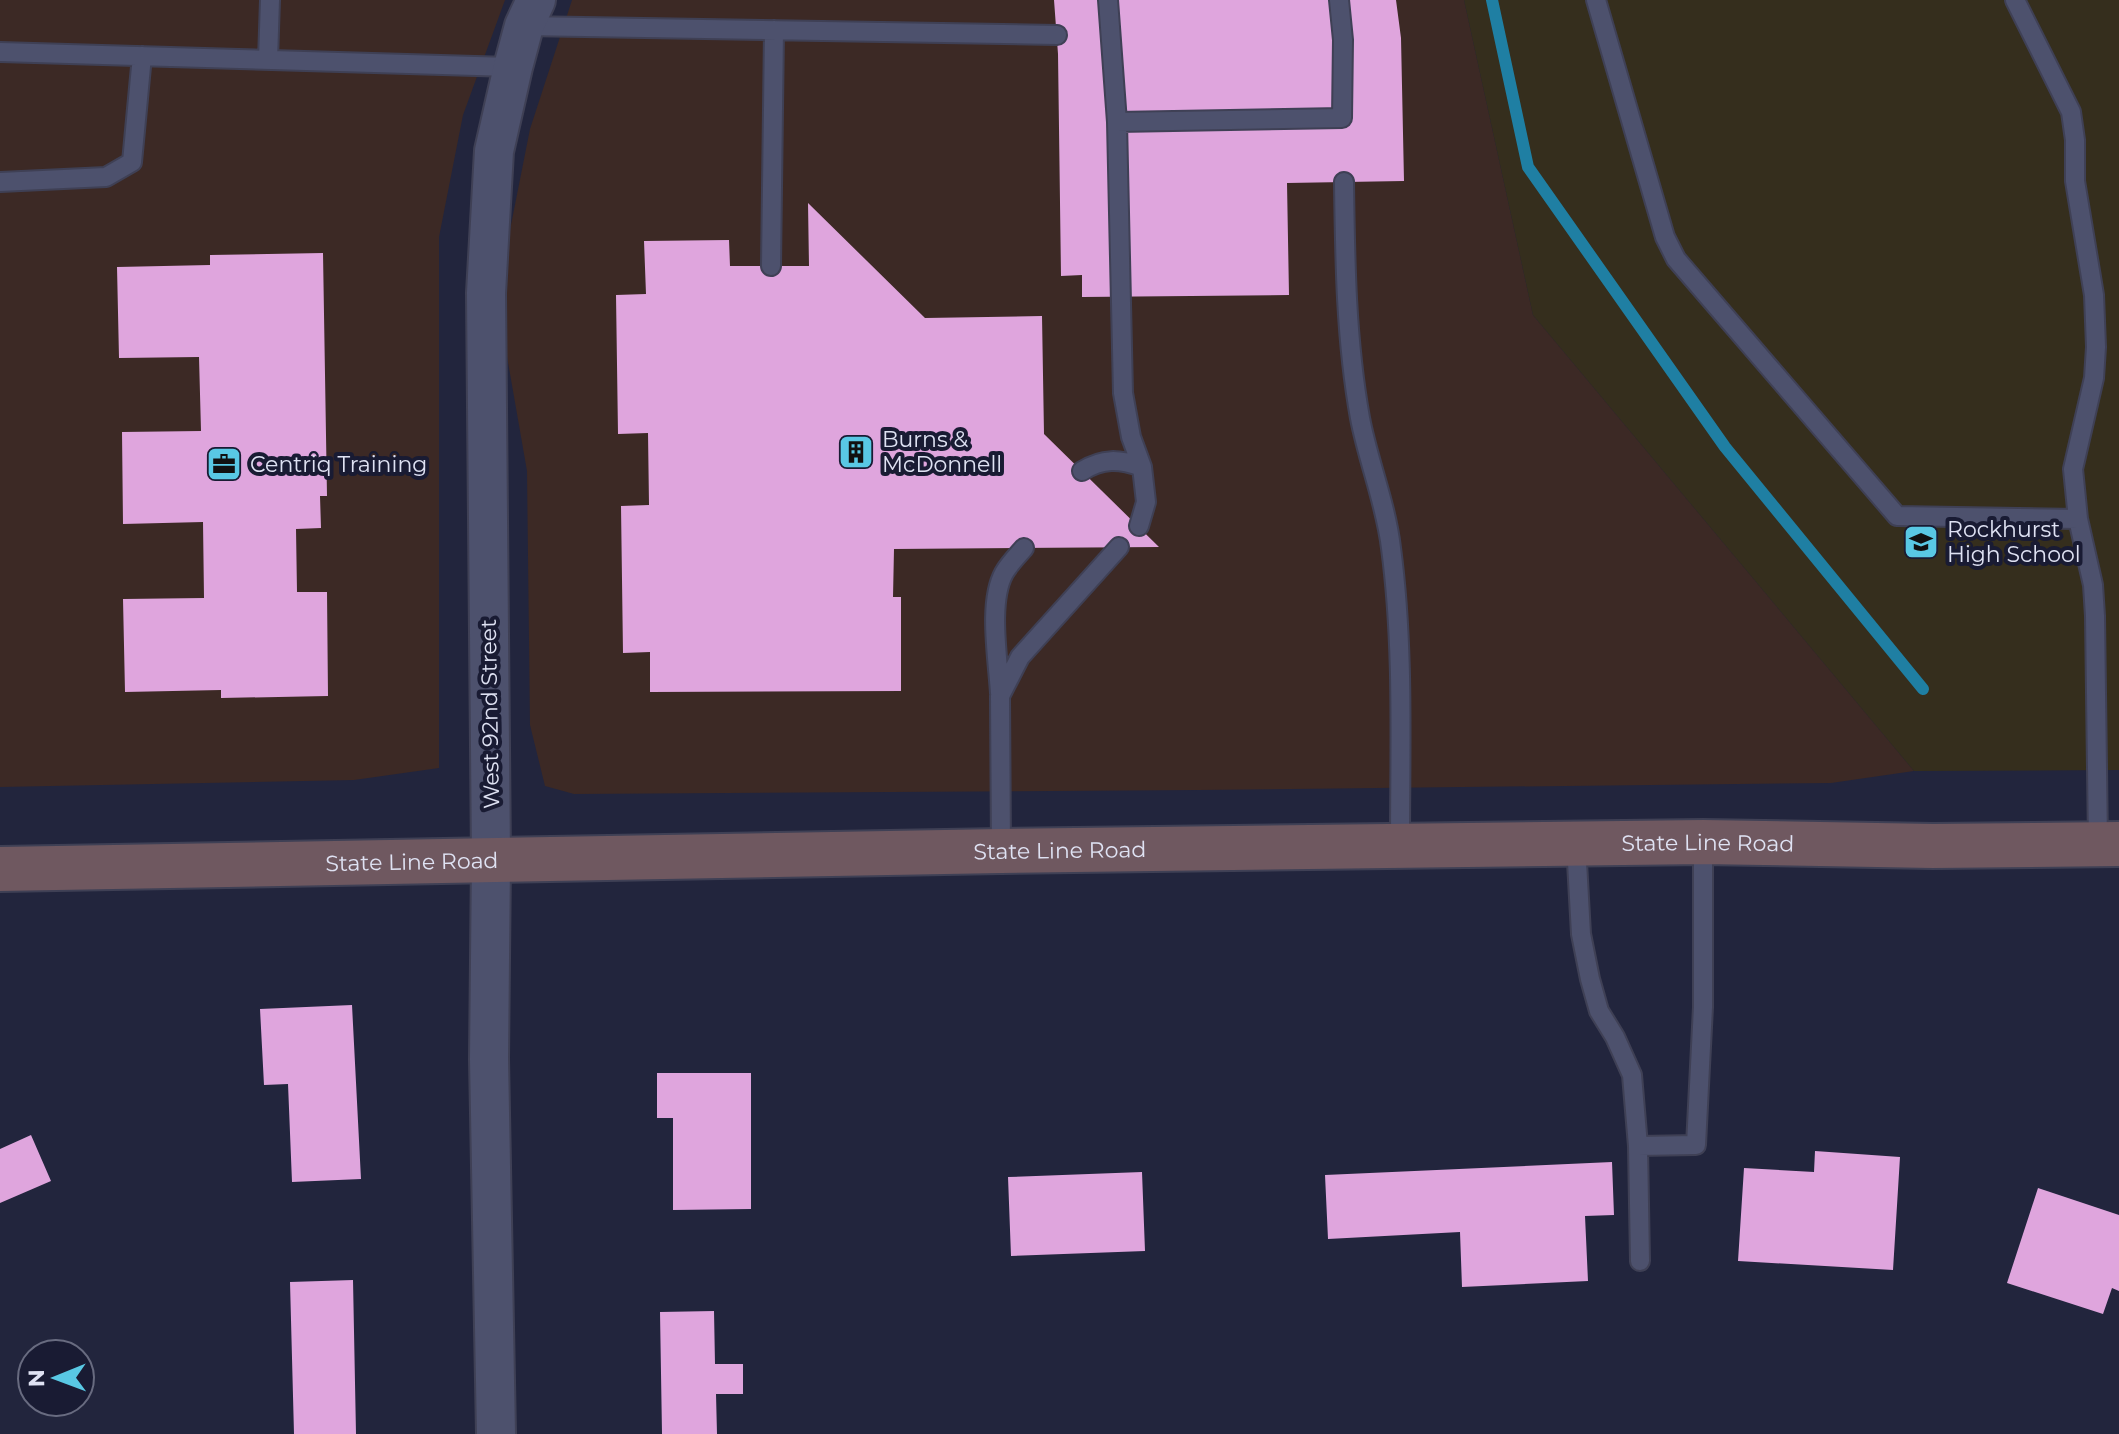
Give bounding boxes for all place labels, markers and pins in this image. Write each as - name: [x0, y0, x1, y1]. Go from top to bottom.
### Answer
- place label: Burns & McDonnell: [882, 426, 1002, 478]
- building icon: Burns & McDonnell: [837, 433, 875, 471]
- office icon: Centriq Training: [205, 445, 243, 483]
- place label: Centriq Training: [250, 451, 427, 478]
- place label: Rockhurst High School: [1947, 516, 2081, 568]
- school or university icon: Rockhurst High School: [1902, 523, 1940, 561]

